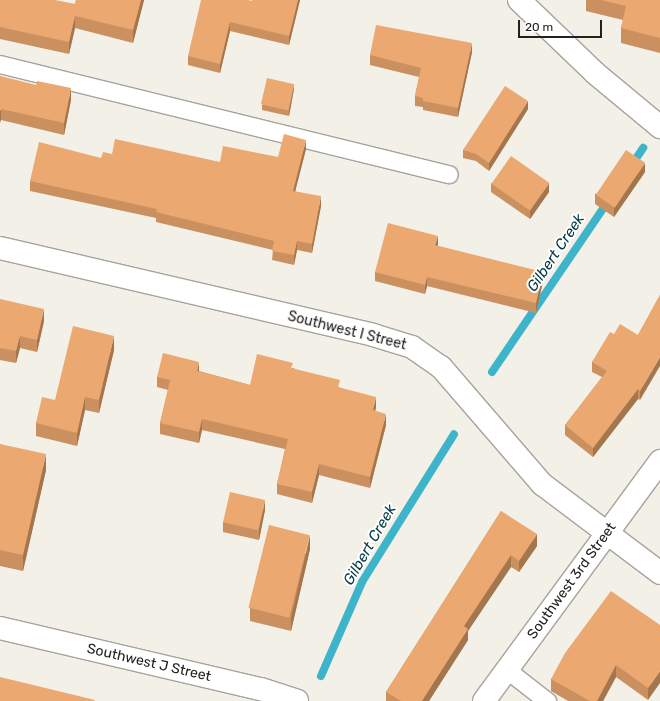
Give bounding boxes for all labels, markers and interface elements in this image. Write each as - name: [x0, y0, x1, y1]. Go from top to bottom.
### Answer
- scale bar: [520, 12, 604, 38]
- text: 20 m: [525, 20, 553, 34]
- water label: Gilbert Creek: [523, 211, 589, 295]
- street label: Southwest I Street: [286, 308, 408, 354]
- water label: Gilbert Creek: [340, 501, 400, 589]
- street label: Southwest 3rd Street: [524, 520, 620, 642]
- street label: Southwest J Street: [85, 641, 213, 685]

